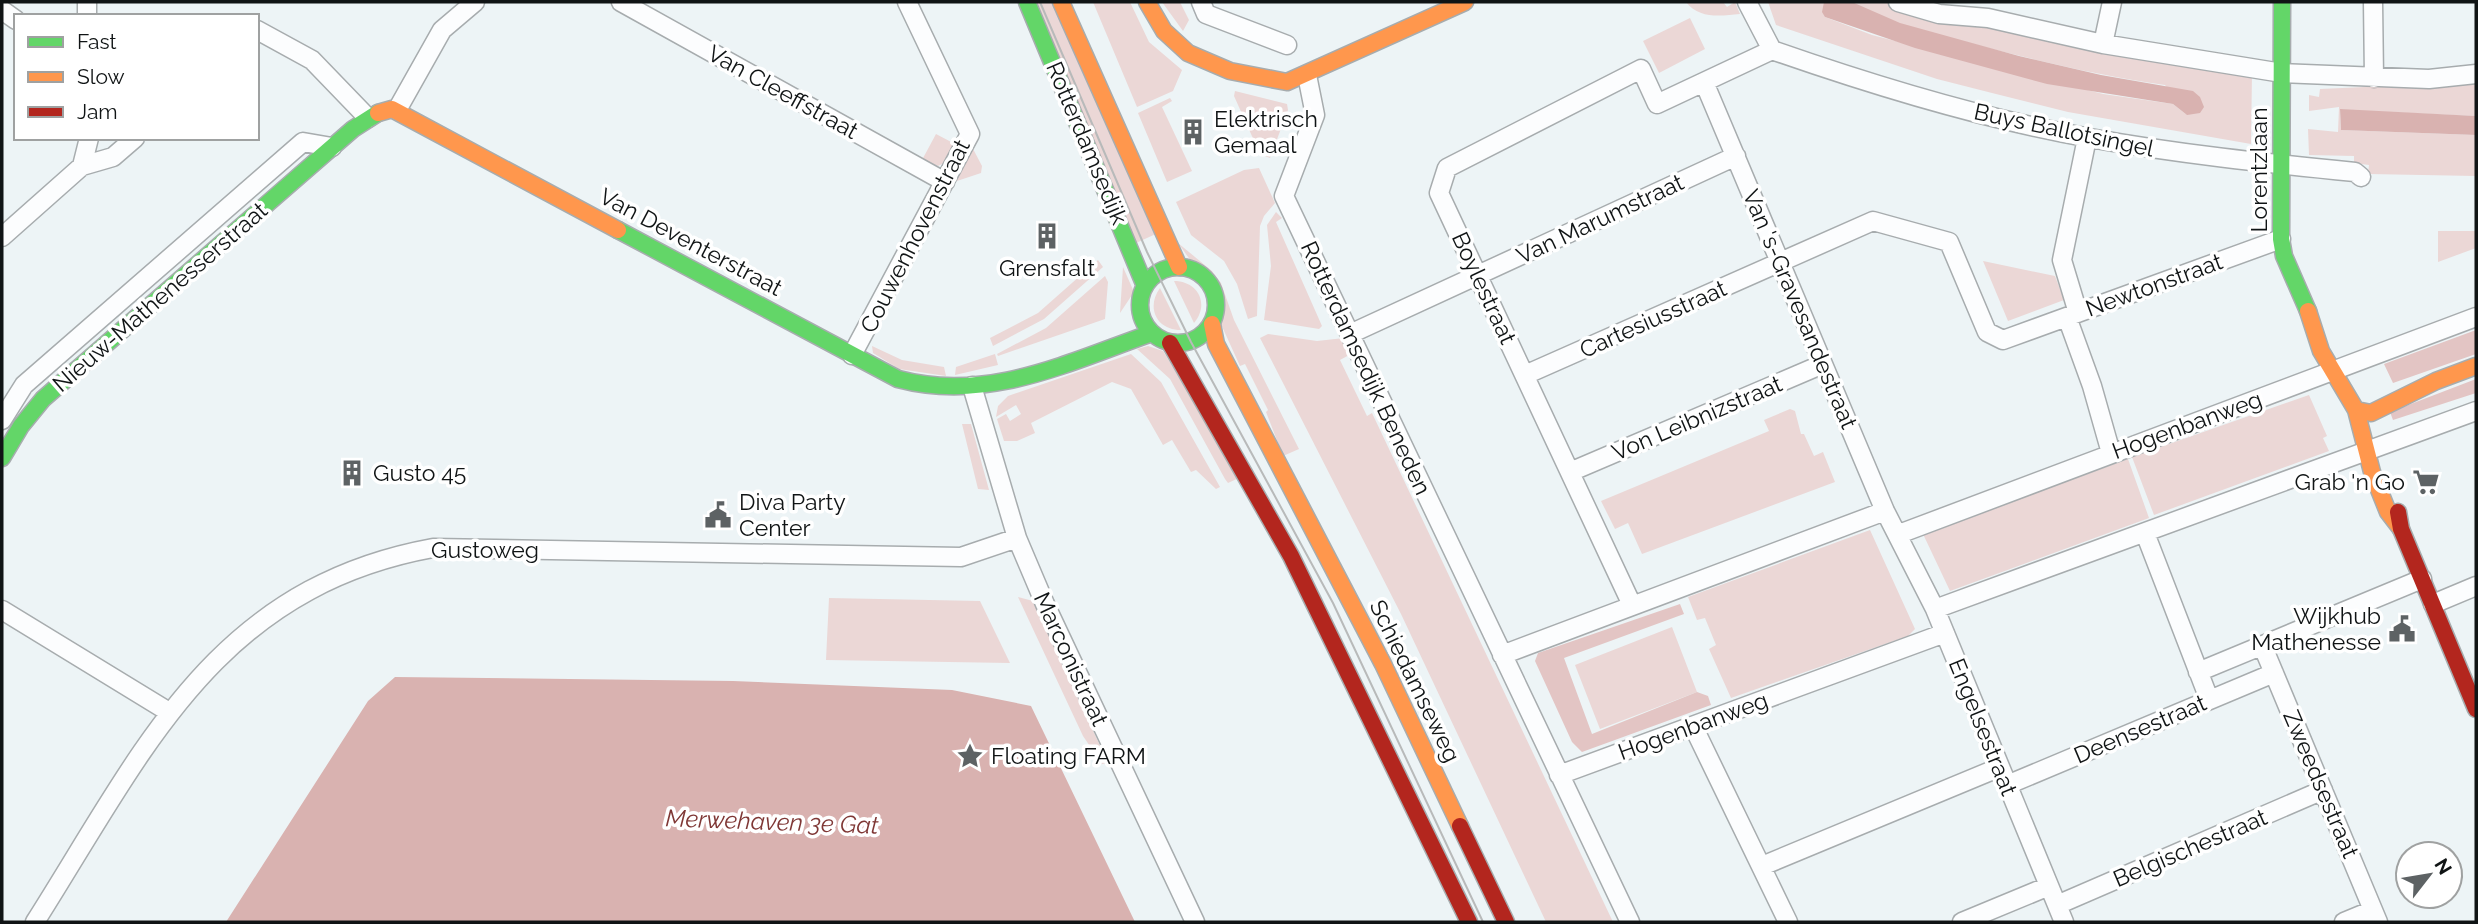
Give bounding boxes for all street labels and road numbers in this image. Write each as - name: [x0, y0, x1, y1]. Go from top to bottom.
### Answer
- street label: Van Cleeffstraat: [703, 39, 864, 144]
- street label: Rotterdamsedijk: [1041, 57, 1134, 228]
- street label: Buys Ballotsingel: [1972, 97, 2157, 162]
- street label: Lorentzlaan: [2245, 107, 2272, 233]
- street label: Couwenhovenstraat: [854, 134, 975, 337]
- street label: Van Marumstraat: [1512, 168, 1688, 269]
- street label: Van Deventerstraat: [595, 182, 787, 301]
- street label: Van 's-Gravesandestraat: [1738, 185, 1863, 433]
- street label: Nieuw-Mathenesserstraat: [47, 196, 273, 397]
- street label: Boylestraat: [1447, 228, 1522, 348]
- street label: Rotterdamsedijk Beneden: [1296, 237, 1437, 499]
- street label: Newtonstraat: [2082, 247, 2226, 322]
- street label: Cartesiusstraat: [1575, 274, 1731, 363]
- street label: Von Leibnizstraat: [1608, 369, 1786, 466]
- street label: Hogenbanweg: [2108, 385, 2265, 464]
- street label: Gustoweg: [431, 536, 539, 563]
- street label: Marconistraat: [1029, 588, 1114, 730]
- street label: Schiedamseweg: [1365, 595, 1466, 766]
- street label: Engelsestraat: [1944, 654, 2023, 800]
- street label: Hogenbanweg: [1614, 686, 1771, 765]
- street label: Deensestraat: [2070, 688, 2210, 769]
- street label: Zweedsestraat: [2278, 706, 2365, 862]
- street label: Belgischestraat: [2109, 803, 2271, 892]

